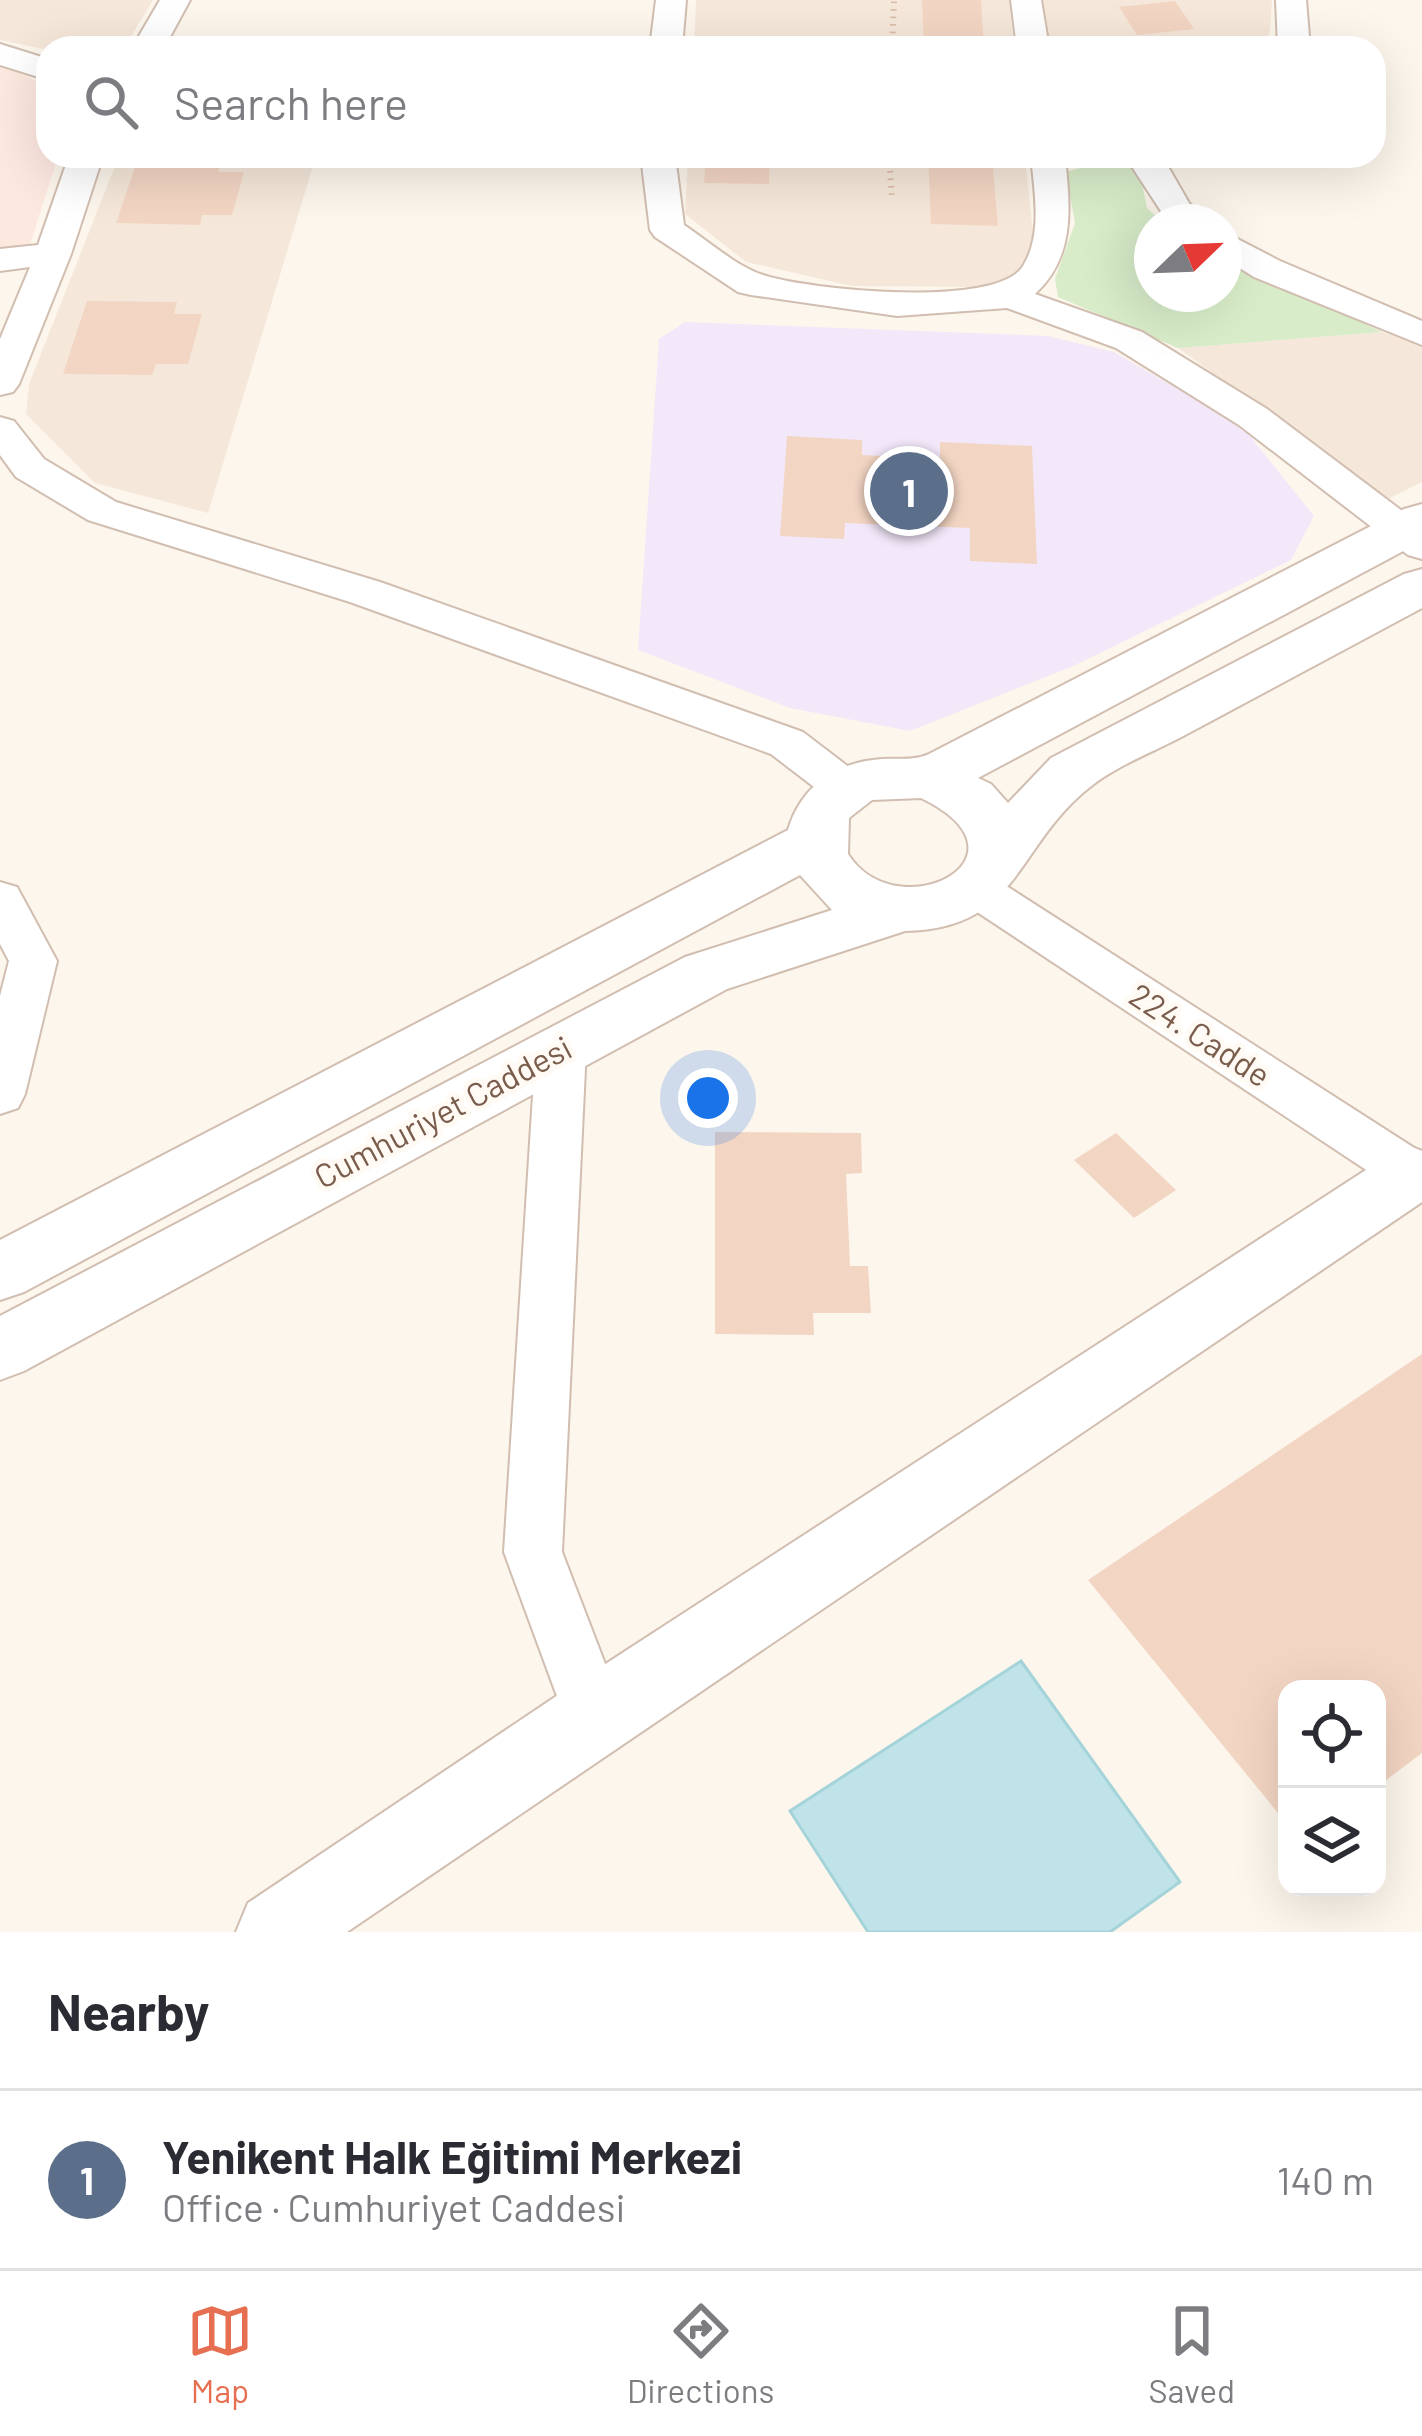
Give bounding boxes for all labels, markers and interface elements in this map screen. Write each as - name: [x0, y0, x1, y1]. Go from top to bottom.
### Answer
- search box: [36, 36, 1386, 168]
- icon: search: [78, 69, 144, 135]
- text: Search here: [174, 75, 408, 129]
- north arrow: [1134, 204, 1242, 312]
- pin: 1: [870, 446, 948, 536]
- street label: 224. Cadde: [1123, 974, 1278, 1094]
- street label: Cumhuriyet Caddesi: [307, 1026, 578, 1196]
- your location: [678, 1068, 738, 1128]
- map controls: [1278, 1680, 1386, 1896]
- button: locate: [1278, 1680, 1386, 1788]
- button: layers: [1278, 1788, 1386, 1896]
- text: Nearby: [48, 1980, 209, 2041]
- text: Yenikent Halk Eğitimi Merkezi: [162, 2129, 742, 2183]
- text: 1: [80, 2156, 94, 2203]
- text: 140 m: [1277, 2156, 1374, 2203]
- text: Office · Cumhuriyet Caddesi: [162, 2183, 625, 2230]
- tab: Map: [187, 2298, 253, 2410]
- tab: Directions: [627, 2298, 774, 2410]
- tab: Saved: [1148, 2298, 1235, 2410]

